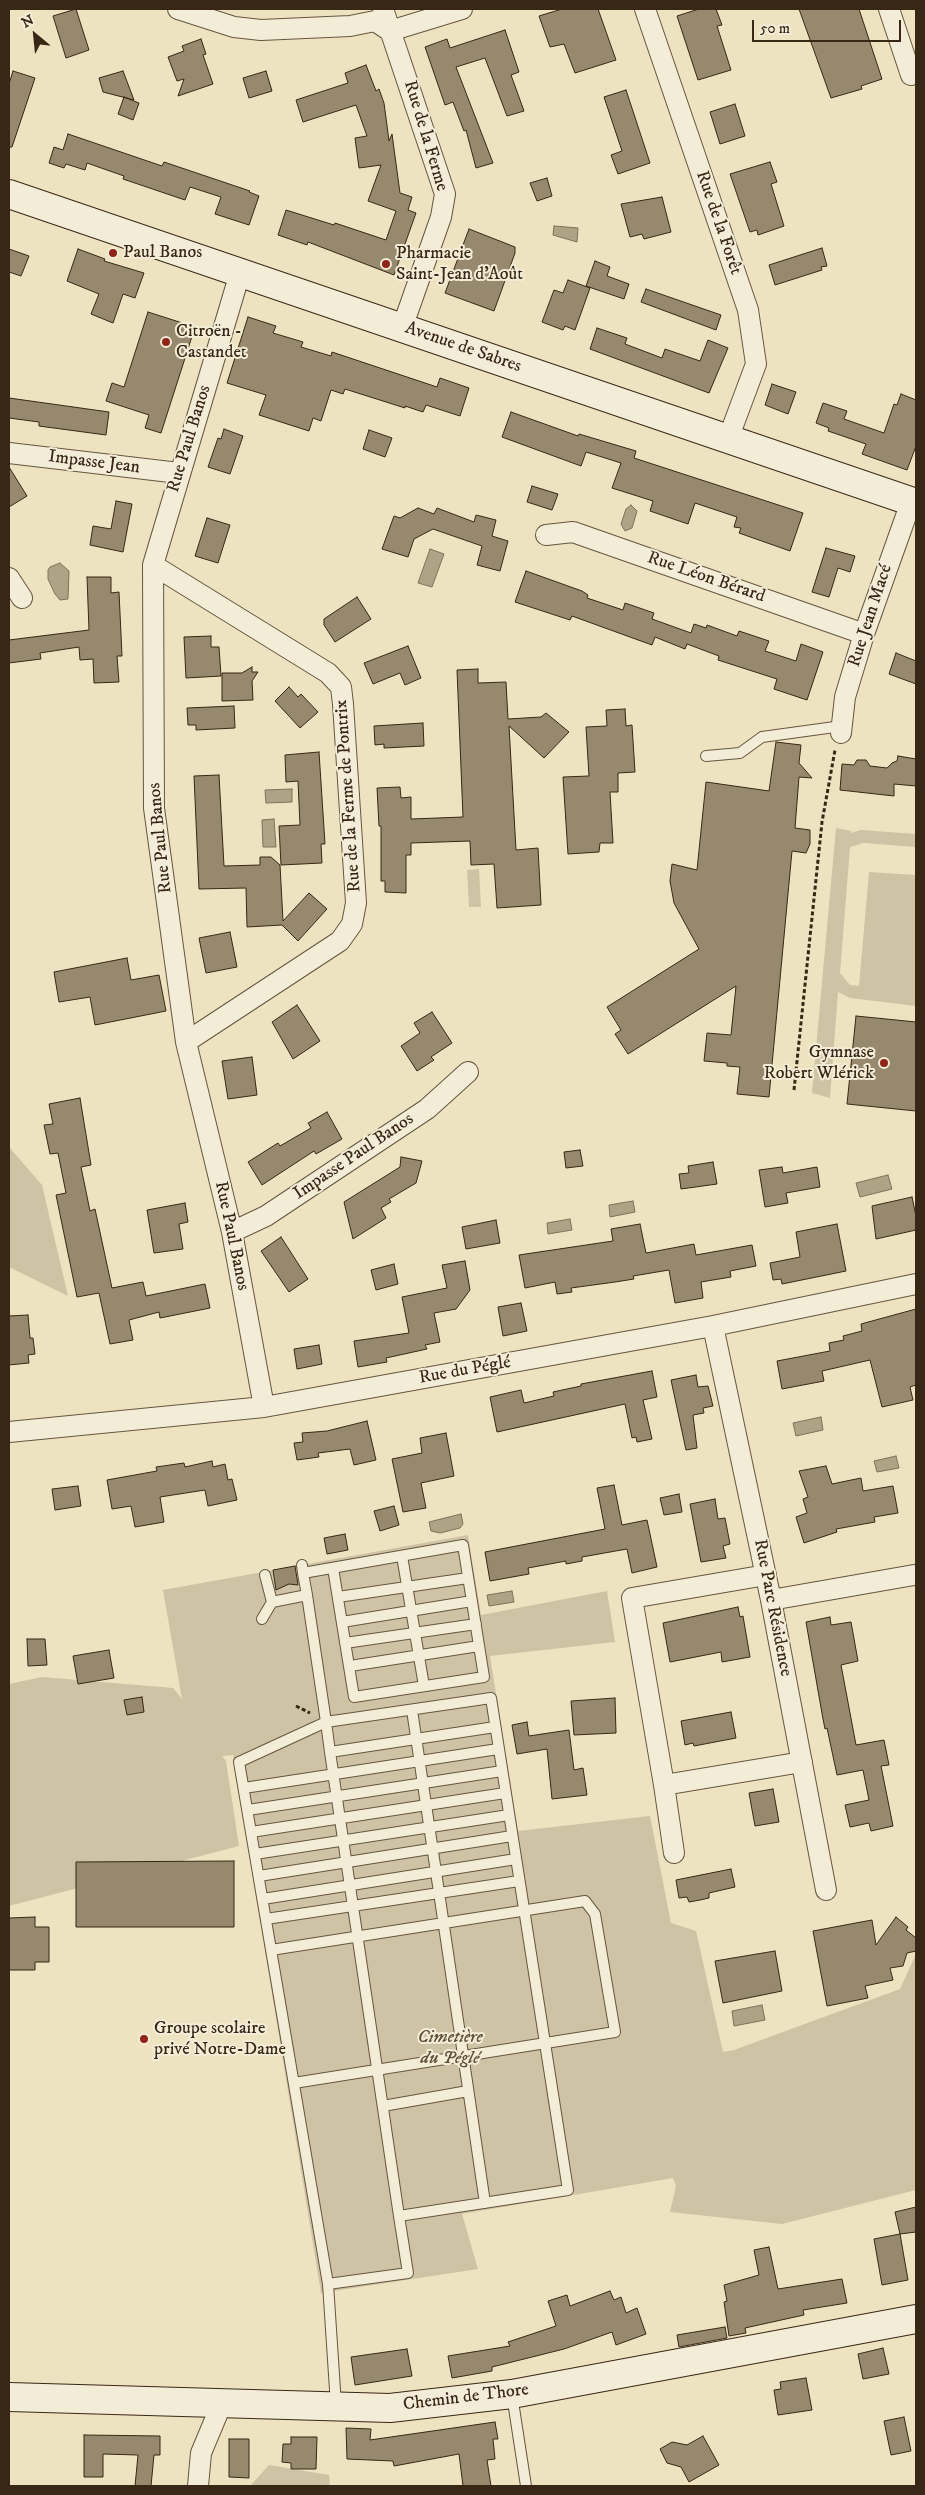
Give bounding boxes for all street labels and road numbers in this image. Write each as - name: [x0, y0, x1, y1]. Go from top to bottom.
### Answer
- street label: Rue de la Ferme: [398, 78, 452, 194]
- street label: Rue de la Forêt: [690, 168, 746, 278]
- street label: Avenue de Sabres: [402, 318, 524, 378]
- street label: Rue Paul Banos: [163, 383, 217, 495]
- street label: Impasse Jean: [47, 447, 141, 479]
- street label: Rue Léon Bérard: [644, 548, 768, 608]
- street label: Rue Jean Macé: [844, 562, 898, 670]
- street label: Rue de la Ferme de Pontrix: [331, 699, 367, 893]
- street label: Rue Paul Banos: [144, 782, 178, 894]
- street label: Impasse Paul Banos: [290, 1109, 418, 1205]
- street label: Rue Paul Banos: [209, 1179, 253, 1293]
- street label: Rue du Péglé: [417, 1352, 513, 1390]
- street label: Rue Parc Résidence: [748, 1538, 796, 1678]
- street label: Chemin de Thore: [402, 2380, 530, 2416]

